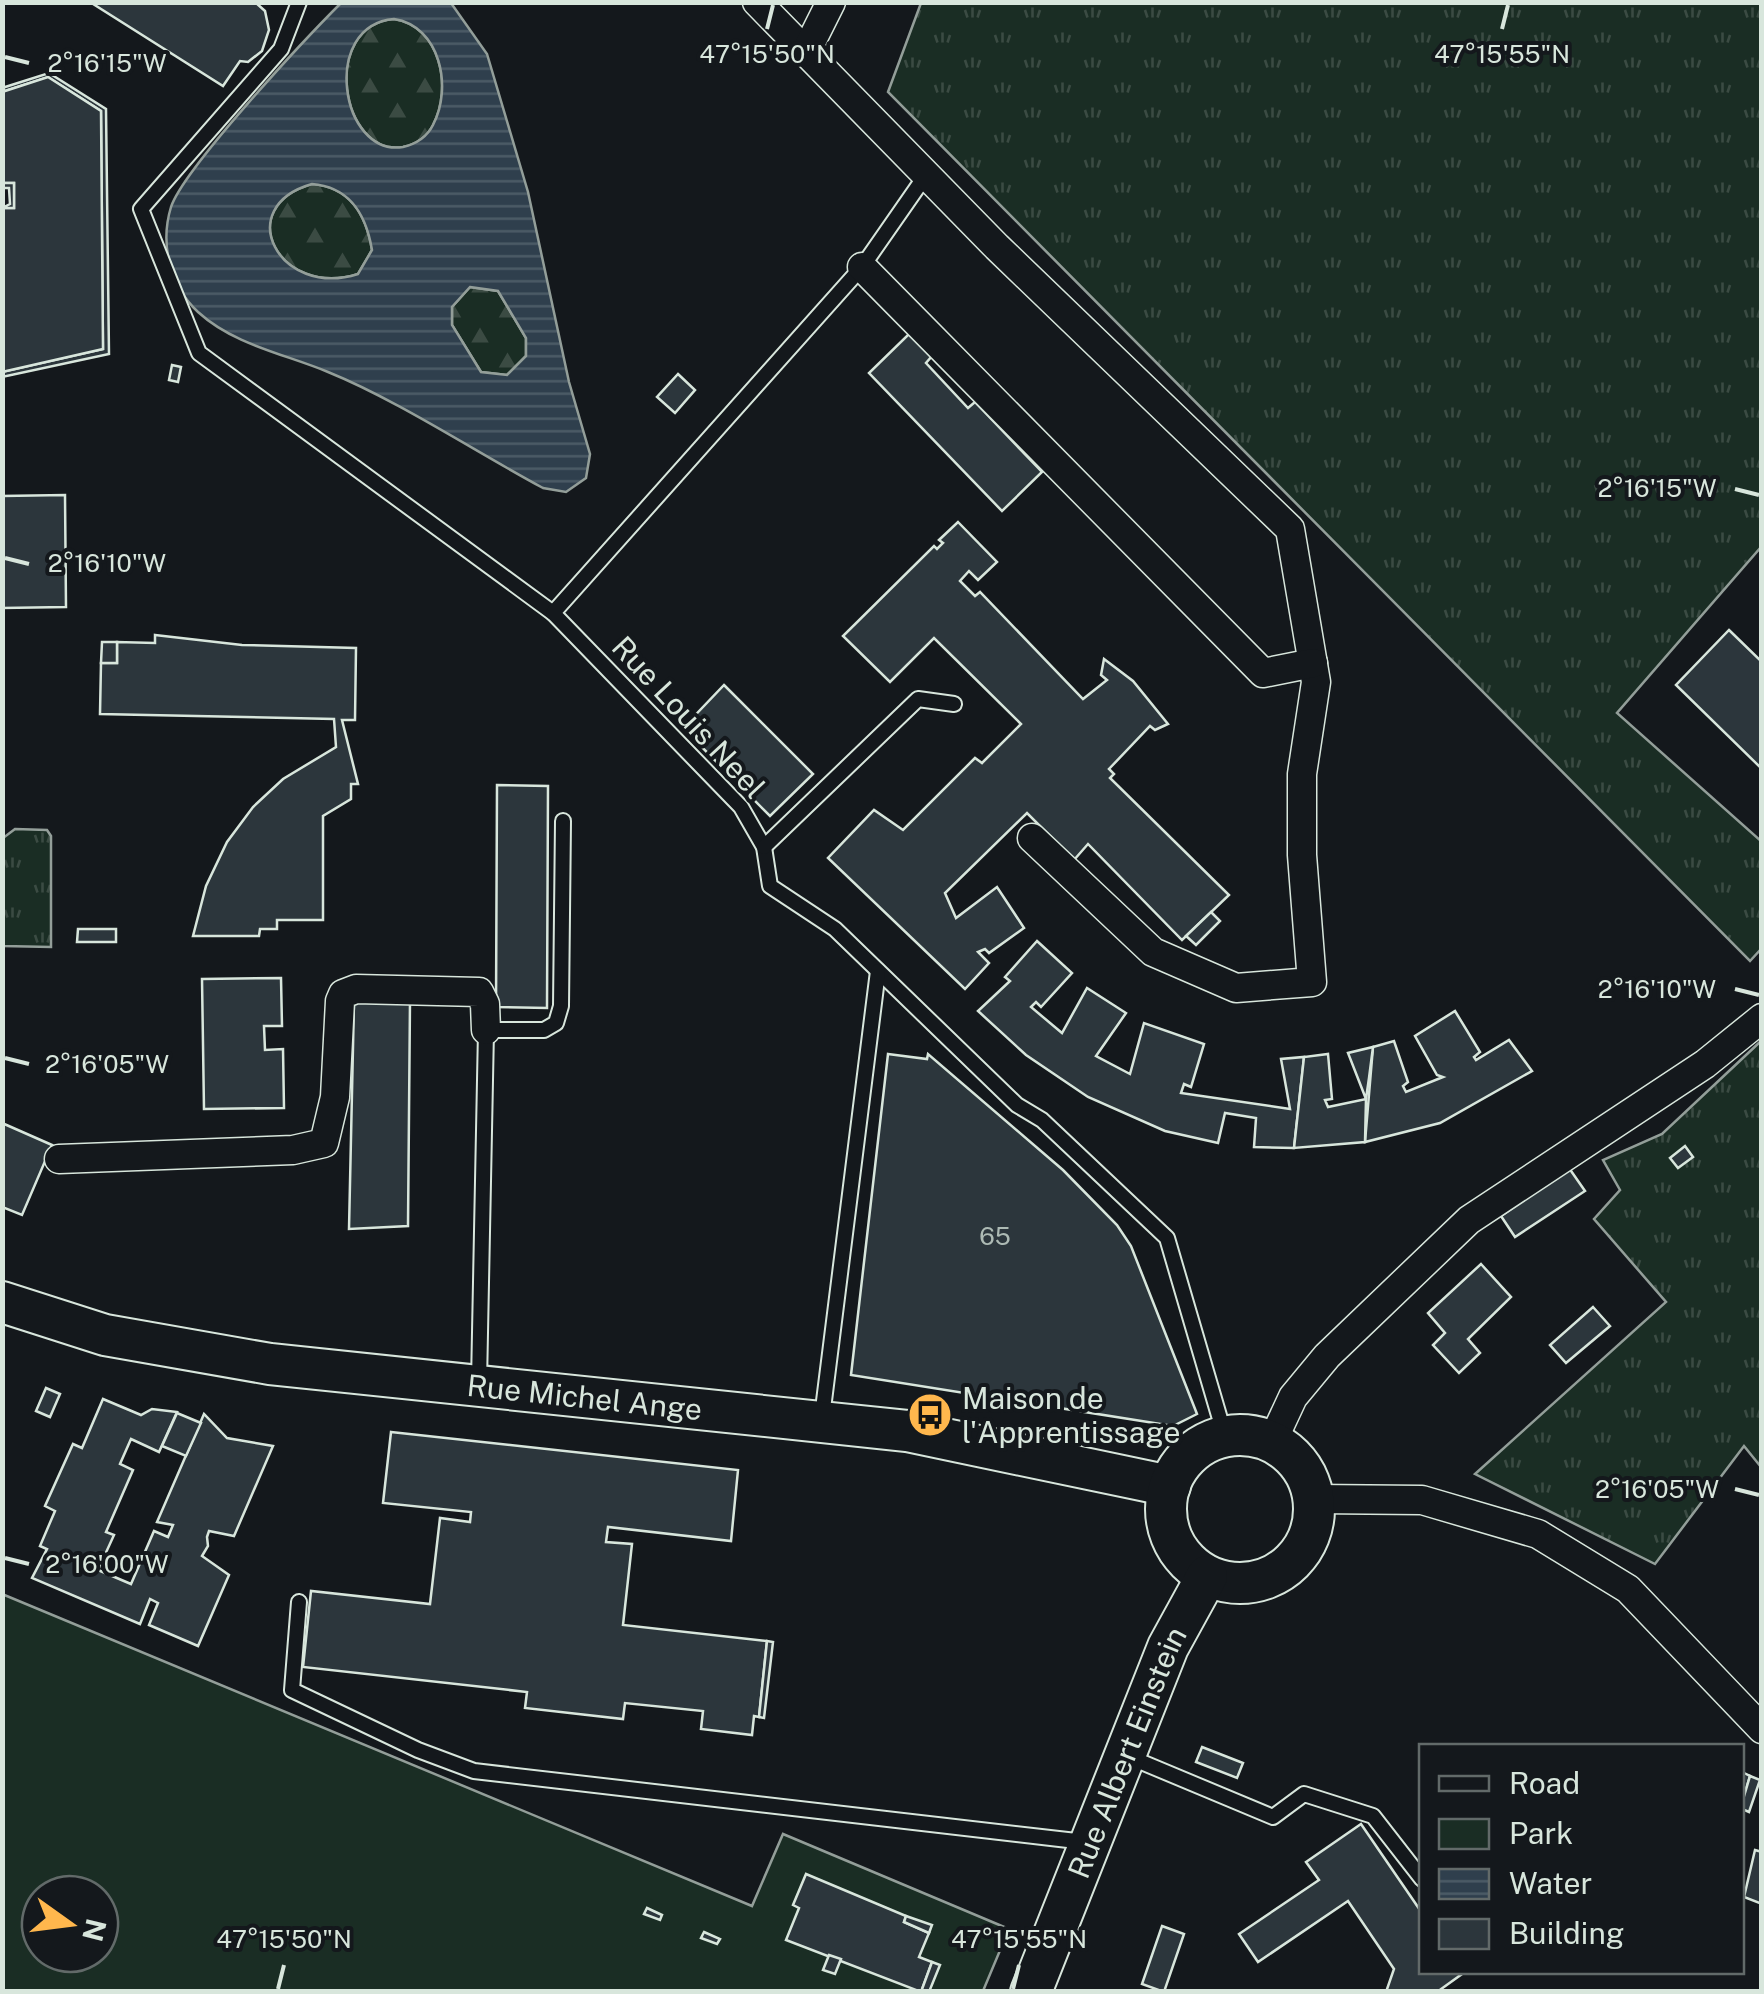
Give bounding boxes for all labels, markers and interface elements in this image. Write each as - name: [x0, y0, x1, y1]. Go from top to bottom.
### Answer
- text: 47°15'50"N: [699, 39, 835, 69]
- text: 47°15'55"N: [1434, 39, 1570, 69]
- text: 2°16'15"W: [47, 48, 167, 78]
- text: 2°16'15"W: [1597, 473, 1717, 503]
- text: 2°16'10"W: [48, 548, 166, 578]
- street label: Rue Louis Neel: [605, 629, 773, 805]
- text: 2°16'10"W: [1598, 974, 1716, 1004]
- text: 2°16'05"W: [45, 1049, 169, 1079]
- house number: 65: [979, 1221, 1011, 1251]
- street label: Rue Michel Ange: [465, 1367, 704, 1427]
- place label: Maison de l'Apprentissage: [962, 1380, 1181, 1450]
- bus stop icon: Maison de l'Apprentissage: [907, 1392, 953, 1438]
- text: 2°16'05"W: [1595, 1474, 1719, 1504]
- text: 2°16'00"W: [45, 1549, 169, 1579]
- street label: Rue Albert Einstein: [1060, 1620, 1194, 1883]
- legend: [1419, 1744, 1744, 1974]
- text: Road: [1509, 1765, 1580, 1801]
- text: Park: [1509, 1815, 1573, 1851]
- text: Water: [1509, 1865, 1592, 1901]
- north arrow: [20, 1874, 120, 1974]
- text: Building: [1509, 1915, 1624, 1951]
- text: N: [76, 1916, 113, 1945]
- text: 47°15'50"N: [216, 1924, 352, 1954]
- text: 47°15'55"N: [951, 1924, 1087, 1954]

